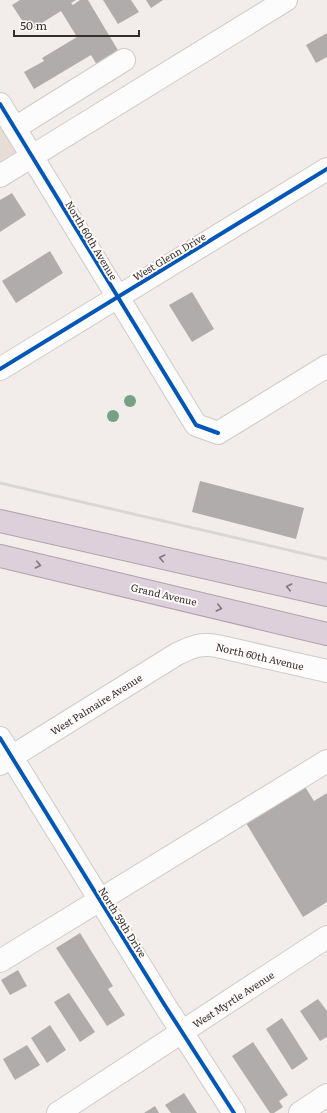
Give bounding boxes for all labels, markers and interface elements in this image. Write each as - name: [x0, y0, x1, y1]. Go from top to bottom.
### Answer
- scale bar: [14, 12, 139, 38]
- text: 50 m: [20, 16, 47, 34]
- street label: North 60th Avenue: [62, 198, 122, 282]
- street label: West Glenn Drive: [130, 228, 208, 284]
- one-way arrow: [159, 554, 165, 562]
- one-way arrow: [35, 560, 41, 568]
- street label: Grand Avenue: [130, 579, 198, 609]
- one-way arrow: [286, 583, 292, 591]
- one-way arrow: [216, 603, 222, 611]
- street label: North 60th Avenue: [215, 639, 305, 673]
- street label: West Palmaire Avenue: [47, 670, 145, 738]
- street label: North 59th Drive: [95, 884, 151, 960]
- street label: West Myrtle Avenue: [189, 967, 277, 1031]

